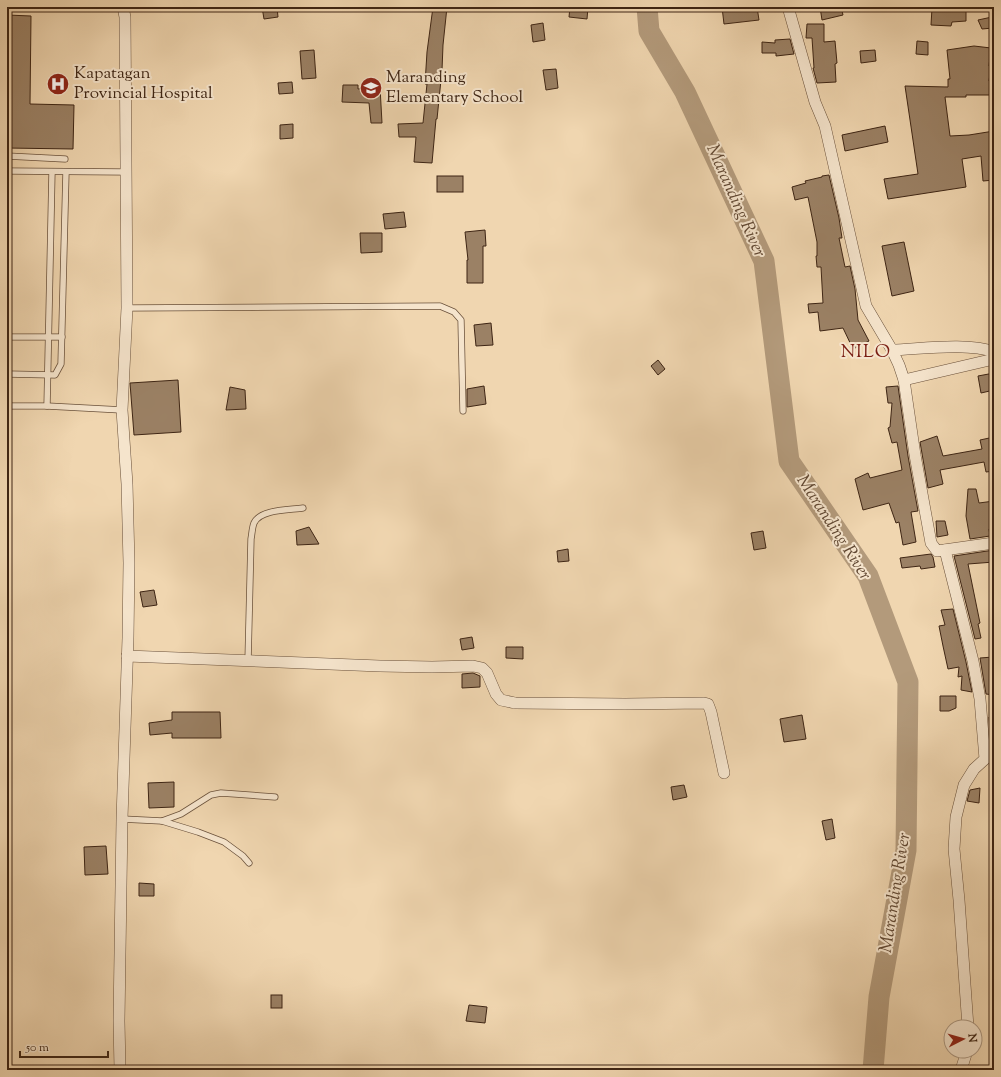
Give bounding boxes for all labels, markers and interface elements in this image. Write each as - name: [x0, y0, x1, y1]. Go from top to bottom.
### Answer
- place label: Kapatagan Provincial Hospital: [74, 62, 213, 106]
- place label: Maranding Elementary School: [386, 66, 523, 110]
- hospital icon: Kapatagan Provincial Hospital: [45, 71, 71, 97]
- school or university icon: Maranding Elementary School: [358, 75, 384, 101]
- water label: Maranding River: [698, 140, 772, 262]
- district label: NILO: [841, 340, 891, 366]
- water label: Maranding River: [789, 470, 877, 586]
- water label: Maranding River: [874, 830, 918, 955]
- north arrow: [943, 1019, 983, 1059]
- text: N: [963, 1032, 980, 1043]
- scale bar: [20, 1033, 108, 1059]
- text: 50 m: [25, 1039, 49, 1057]

